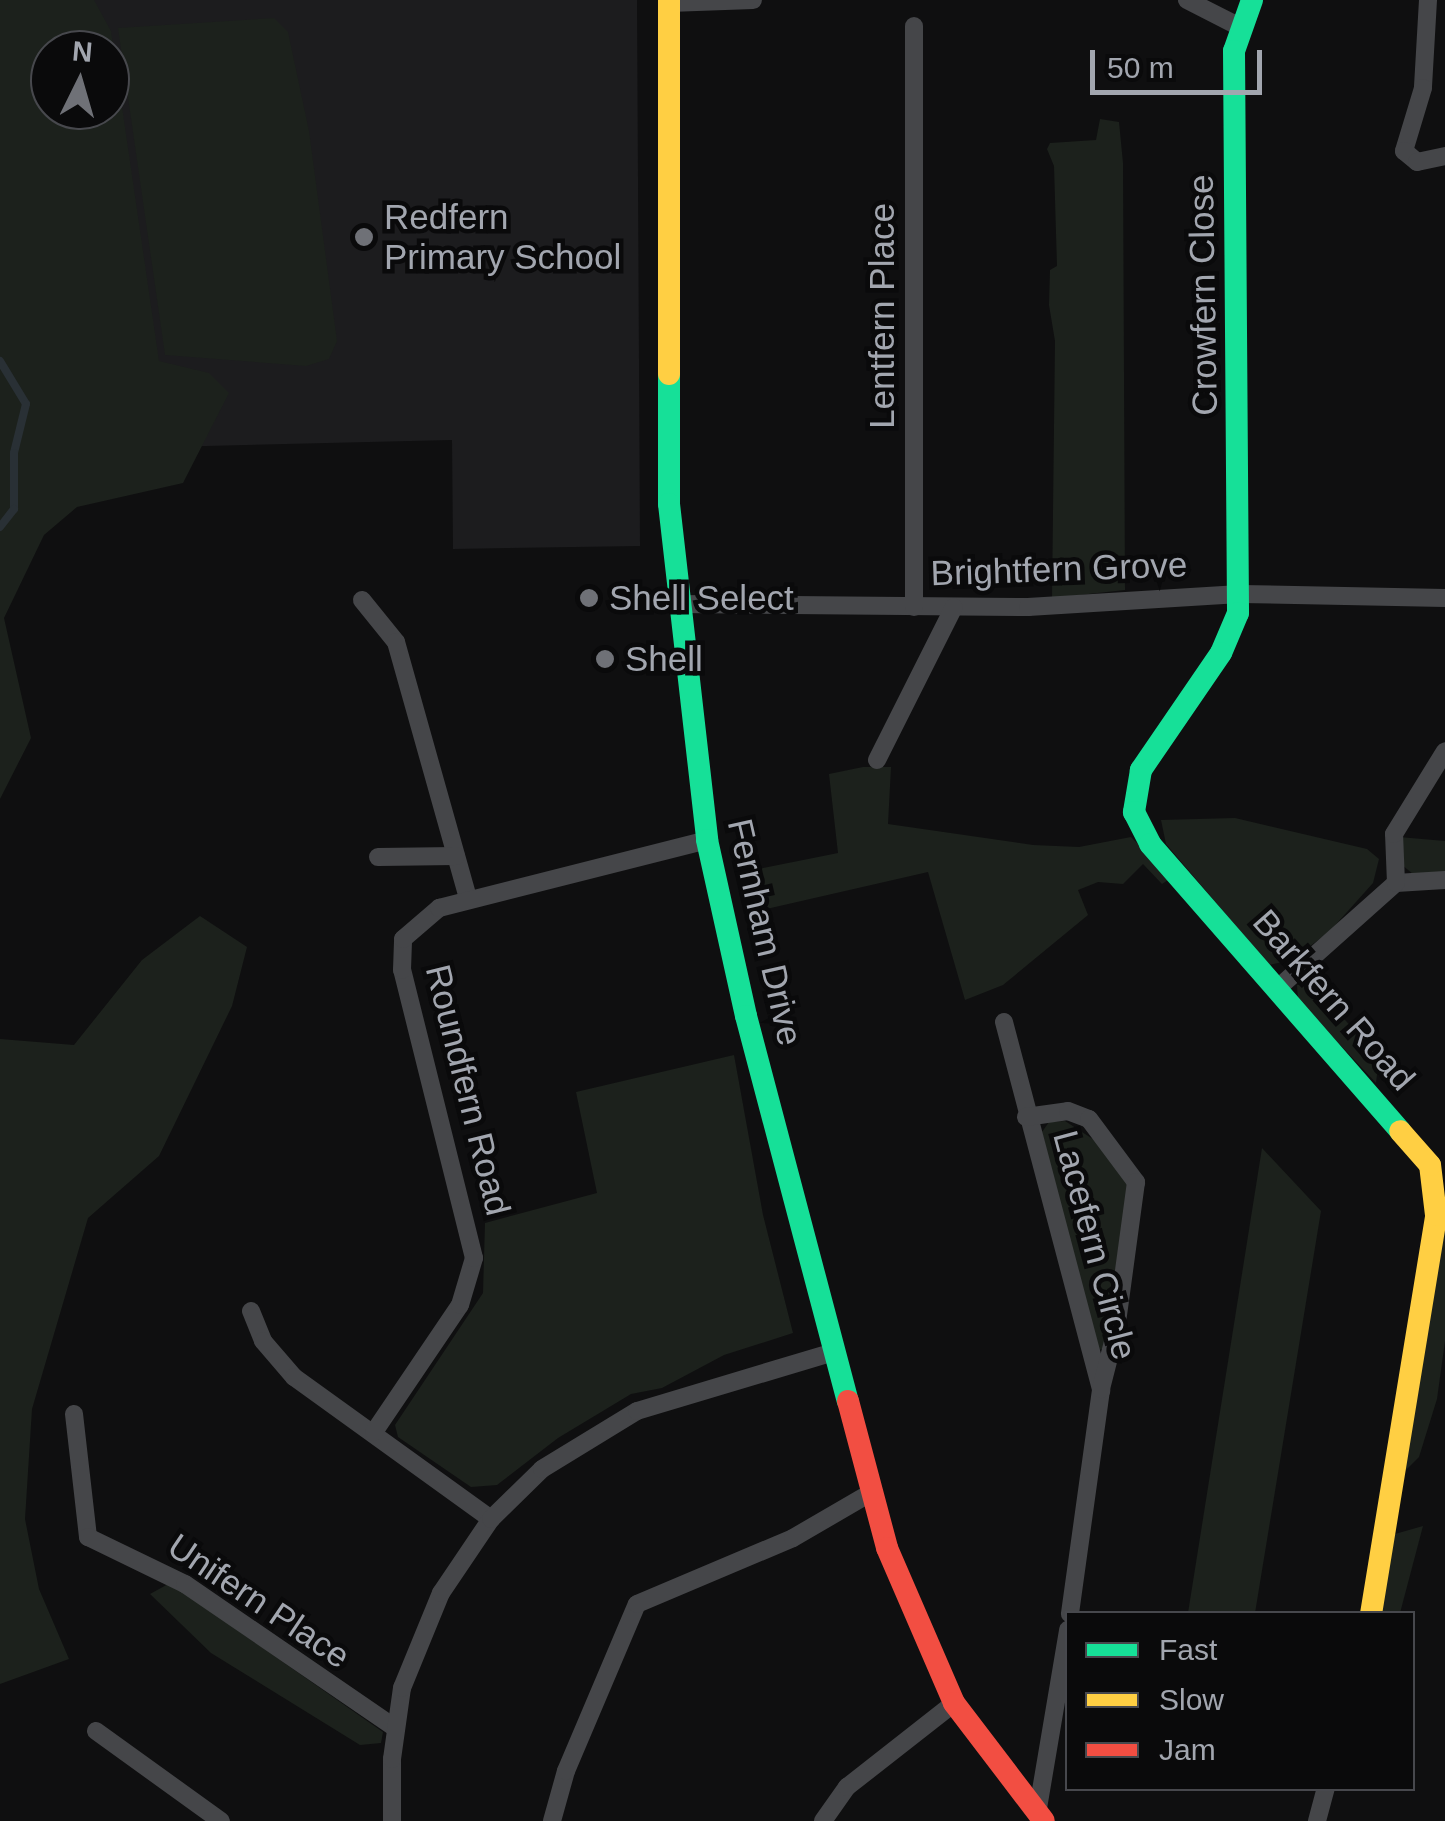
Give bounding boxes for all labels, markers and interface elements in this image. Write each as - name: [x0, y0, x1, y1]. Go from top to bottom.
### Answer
- north arrow: [30, 30, 130, 130]
- scale bar: [1095, 30, 1268, 92]
- text: N: [71, 35, 94, 68]
- text: 50 m: [1107, 51, 1174, 84]
- street label: Crowfern Close: [1180, 174, 1226, 416]
- place label: Redfern Primary School: [384, 196, 621, 278]
- street label: Lentfern Place: [861, 203, 903, 429]
- marker: Redfern Primary School: [353, 226, 375, 248]
- street label: Brightfern Grove: [930, 544, 1188, 594]
- place label: Shell Select: [609, 577, 794, 619]
- marker: Shell Select: [578, 587, 600, 609]
- place label: Shell: [625, 638, 703, 680]
- marker: Shell: [594, 648, 616, 670]
- street label: Fernham Drive: [719, 815, 811, 1049]
- street label: Barkfern Road: [1244, 901, 1424, 1099]
- street label: Roundfern Road: [417, 960, 519, 1220]
- street label: Lacefern Circle: [1044, 1126, 1146, 1364]
- street label: Unifern Place: [160, 1525, 358, 1677]
- legend: [1065, 1611, 1415, 1791]
- text: Fast: [1159, 1633, 1217, 1666]
- text: Slow: [1159, 1683, 1224, 1716]
- text: Jam: [1159, 1733, 1216, 1766]

